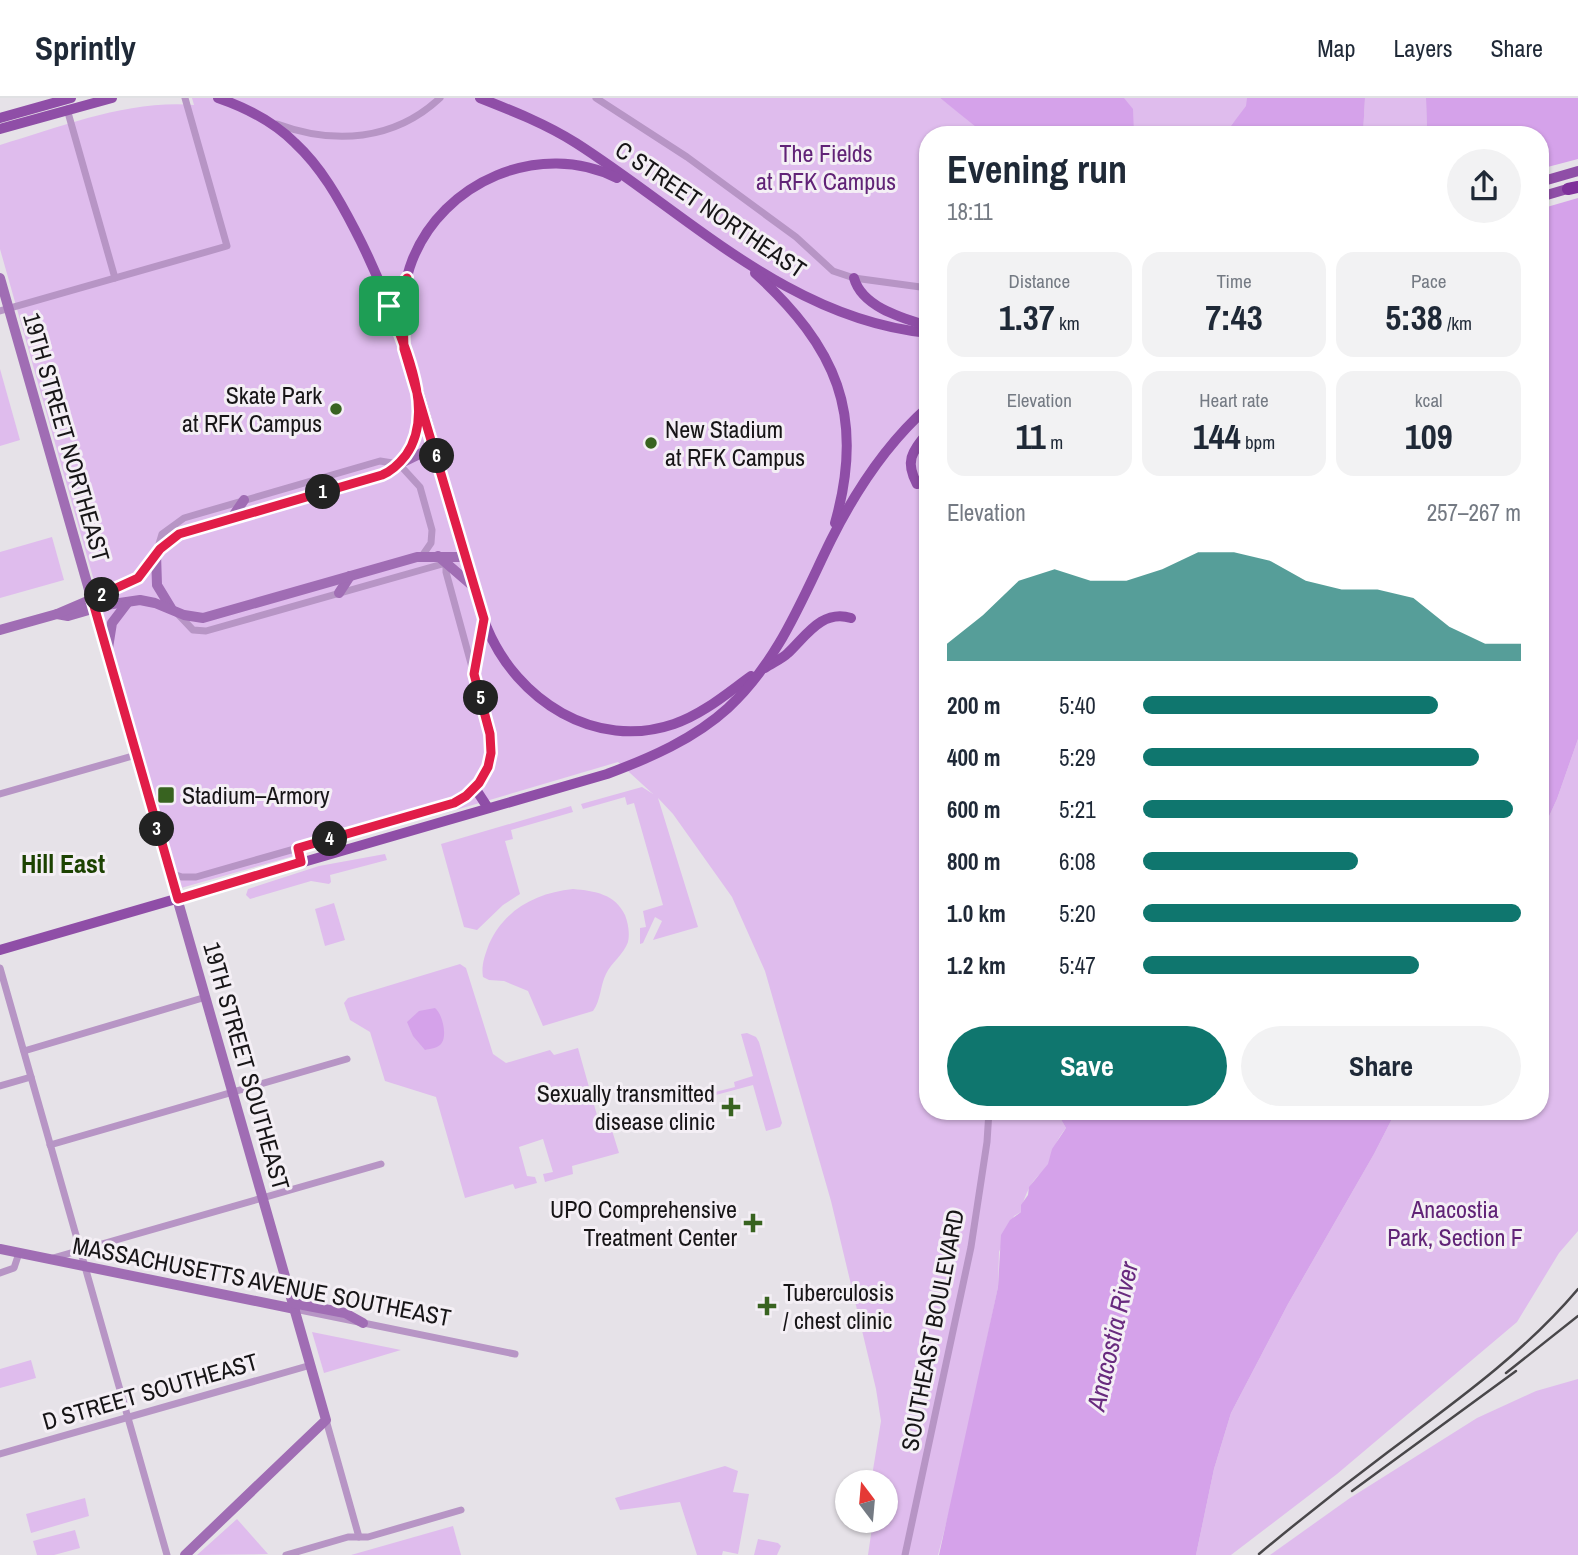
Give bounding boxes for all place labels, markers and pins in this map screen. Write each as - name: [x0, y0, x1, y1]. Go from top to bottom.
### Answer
- pin: [359, 276, 419, 336]
- place label: Skate Park at RFK Campus: [182, 379, 322, 439]
- marker: Skate Park at RFK Campus: [328, 401, 344, 417]
- place label: New Stadium at RFK Campus: [665, 413, 805, 473]
- marker: New Stadium at RFK Campus: [643, 435, 659, 451]
- pin: 6: [420, 438, 454, 474]
- pin: 1: [306, 474, 340, 510]
- pin: 2: [84, 578, 119, 612]
- pin: 5: [463, 680, 498, 716]
- place label: Stadium–Armory: [182, 779, 330, 811]
- marker: Stadium–Armory: [156, 785, 176, 805]
- pin: 3: [140, 812, 174, 846]
- pin: 4: [312, 822, 348, 856]
- place label: Sexually transmitted disease clinic: [537, 1077, 715, 1137]
- marker: Sexually transmitted disease clinic: [721, 1097, 741, 1117]
- place label: UPO Comprehensive Treatment Center: [550, 1193, 737, 1253]
- marker: UPO Comprehensive Treatment Center: [743, 1213, 763, 1233]
- place label: Tuberculosis / chest clinic: [783, 1276, 894, 1336]
- marker: Tuberculosis / chest clinic: [757, 1296, 777, 1316]

